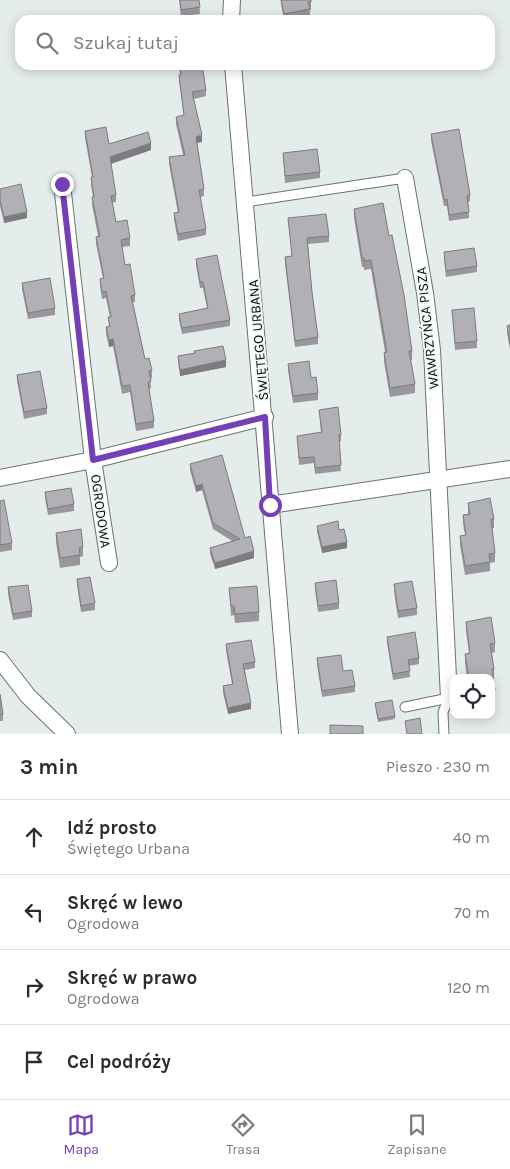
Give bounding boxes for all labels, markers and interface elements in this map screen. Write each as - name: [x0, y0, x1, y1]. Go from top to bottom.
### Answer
- search box: [15, 15, 495, 70]
- icon: search: [33, 29, 61, 57]
- text: Szukaj tutaj: [73, 32, 179, 54]
- route end: [51, 173, 74, 196]
- street label: WAWRZYŃCA PISZA: [412, 266, 442, 390]
- street label: ŚWIĘTEGO URBANA: [245, 279, 272, 401]
- street label: OGRODOWA: [87, 473, 114, 549]
- route start: [259, 494, 282, 517]
- map controls: [450, 674, 495, 719]
- button: locate: [450, 674, 495, 719]
- text: 3 min: [20, 755, 78, 779]
- text: Pieszo · 230 m: [386, 757, 490, 776]
- text: Idź prosto: [67, 817, 157, 839]
- icon: ahead: [20, 823, 48, 851]
- text: 40 m: [453, 828, 490, 847]
- text: Świętego Urbana: [67, 839, 190, 858]
- text: Skręć w lewo: [67, 892, 183, 914]
- icon: left: [20, 898, 48, 926]
- text: 70 m: [454, 903, 490, 922]
- text: Ogrodowa: [67, 914, 140, 933]
- text: Skręć w prawo: [67, 967, 197, 989]
- icon: right: [20, 973, 48, 1001]
- text: 120 m: [447, 978, 490, 997]
- text: Ogrodowa: [67, 989, 140, 1008]
- icon: arrive: [20, 1048, 48, 1076]
- text: Cel podróży: [67, 1051, 171, 1073]
- tab: Mapa: [64, 1111, 99, 1158]
- tab: Trasa: [226, 1111, 260, 1158]
- tab: Zapisane: [387, 1111, 446, 1158]

